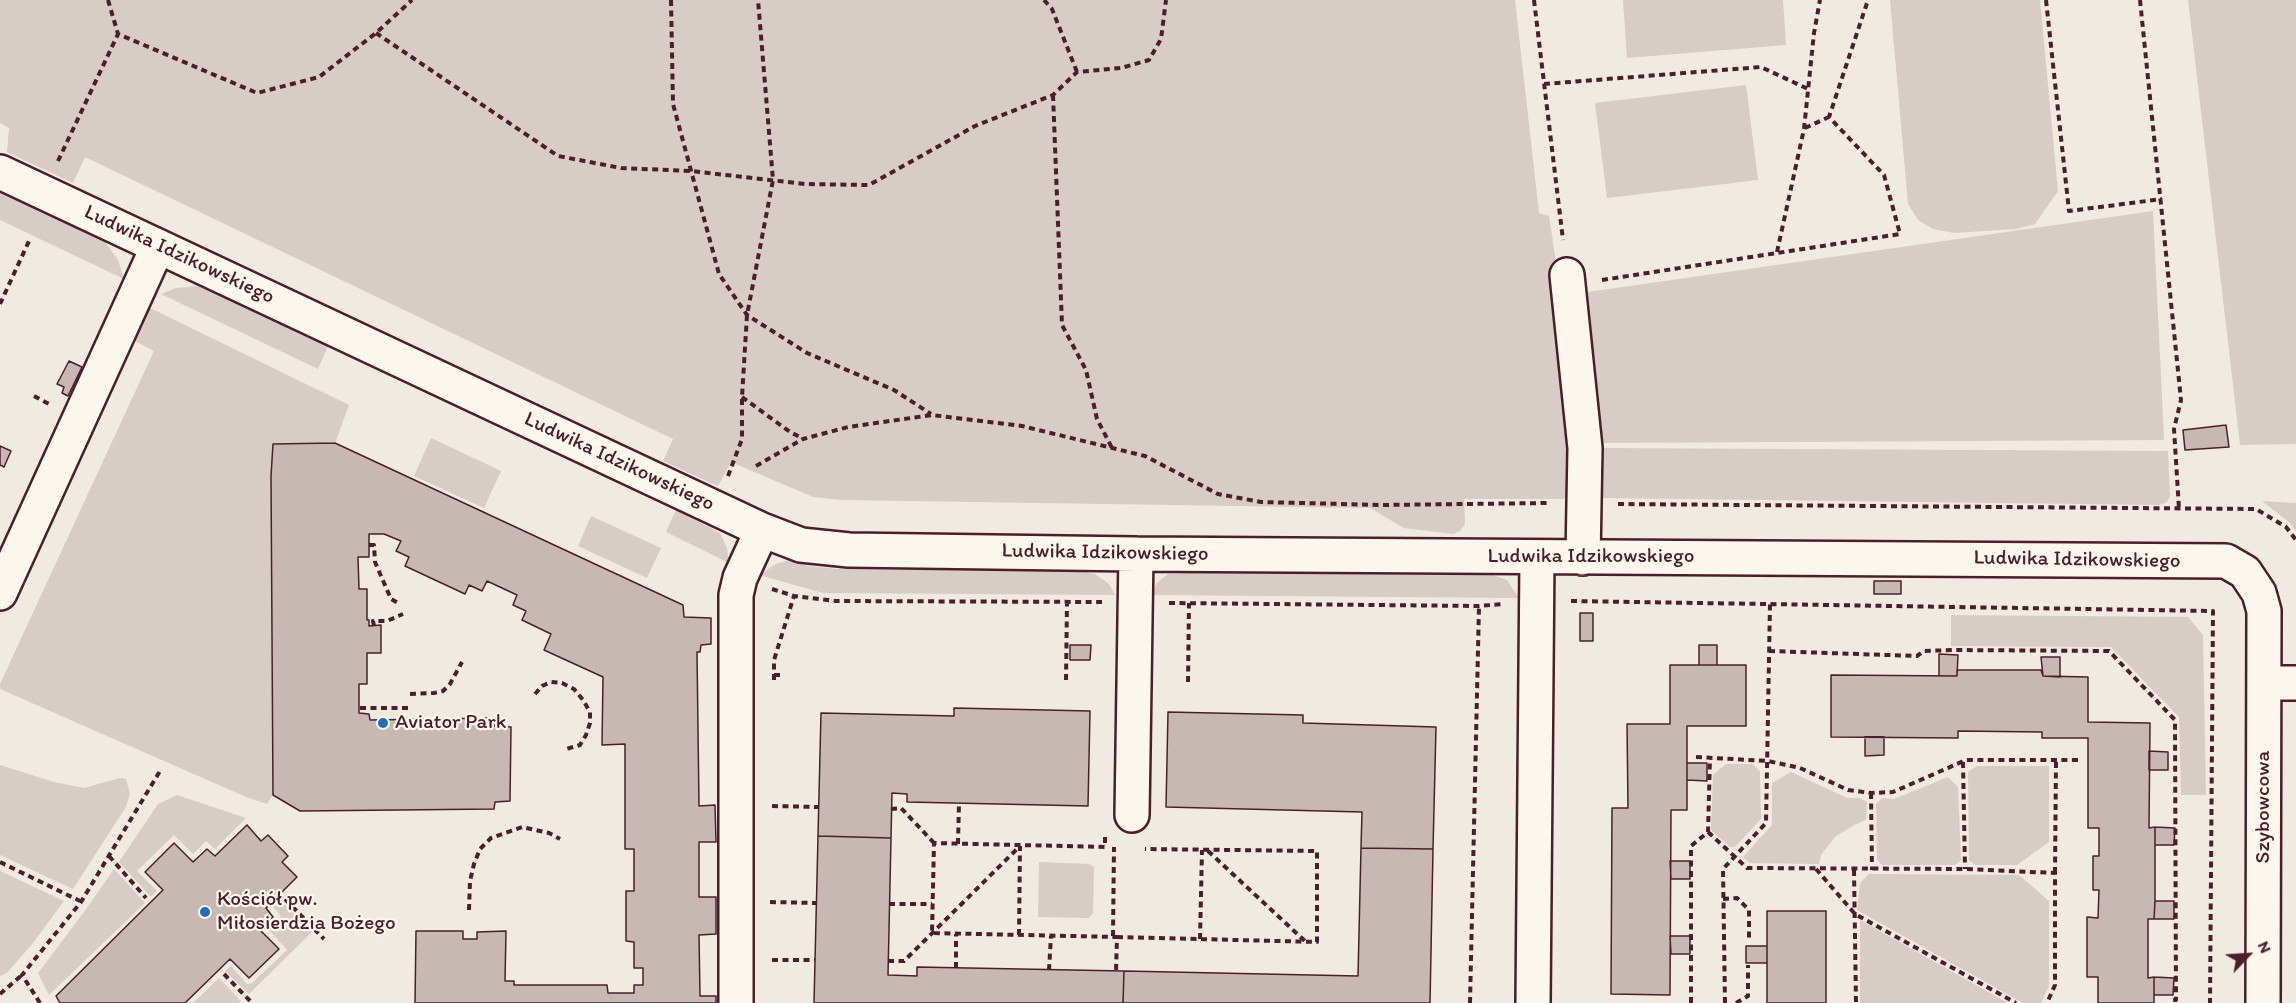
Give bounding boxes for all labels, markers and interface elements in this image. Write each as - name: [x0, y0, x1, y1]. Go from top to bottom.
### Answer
- street label: Ludwika Idzikowskiego: [80, 200, 278, 310]
- street label: Ludwika Idzikowskiego: [520, 407, 718, 517]
- street label: Ludwika Idzikowskiego: [1001, 539, 1209, 567]
- street label: Ludwika Idzikowskiego: [1488, 544, 1694, 570]
- street label: Ludwika Idzikowskiego: [1973, 546, 2181, 574]
- place label: Aviator Park: [395, 710, 506, 736]
- marker: Aviator Park: [376, 716, 390, 730]
- street label: Szybowcowa: [2251, 751, 2277, 863]
- place label: Kościół pw. Miłosierdzia Bożego: [217, 887, 396, 937]
- marker: Kościół pw. Miłosierdzia Bożego: [198, 905, 212, 919]
- north arrow: [2218, 925, 2278, 985]
- text: N: [2254, 938, 2276, 956]

